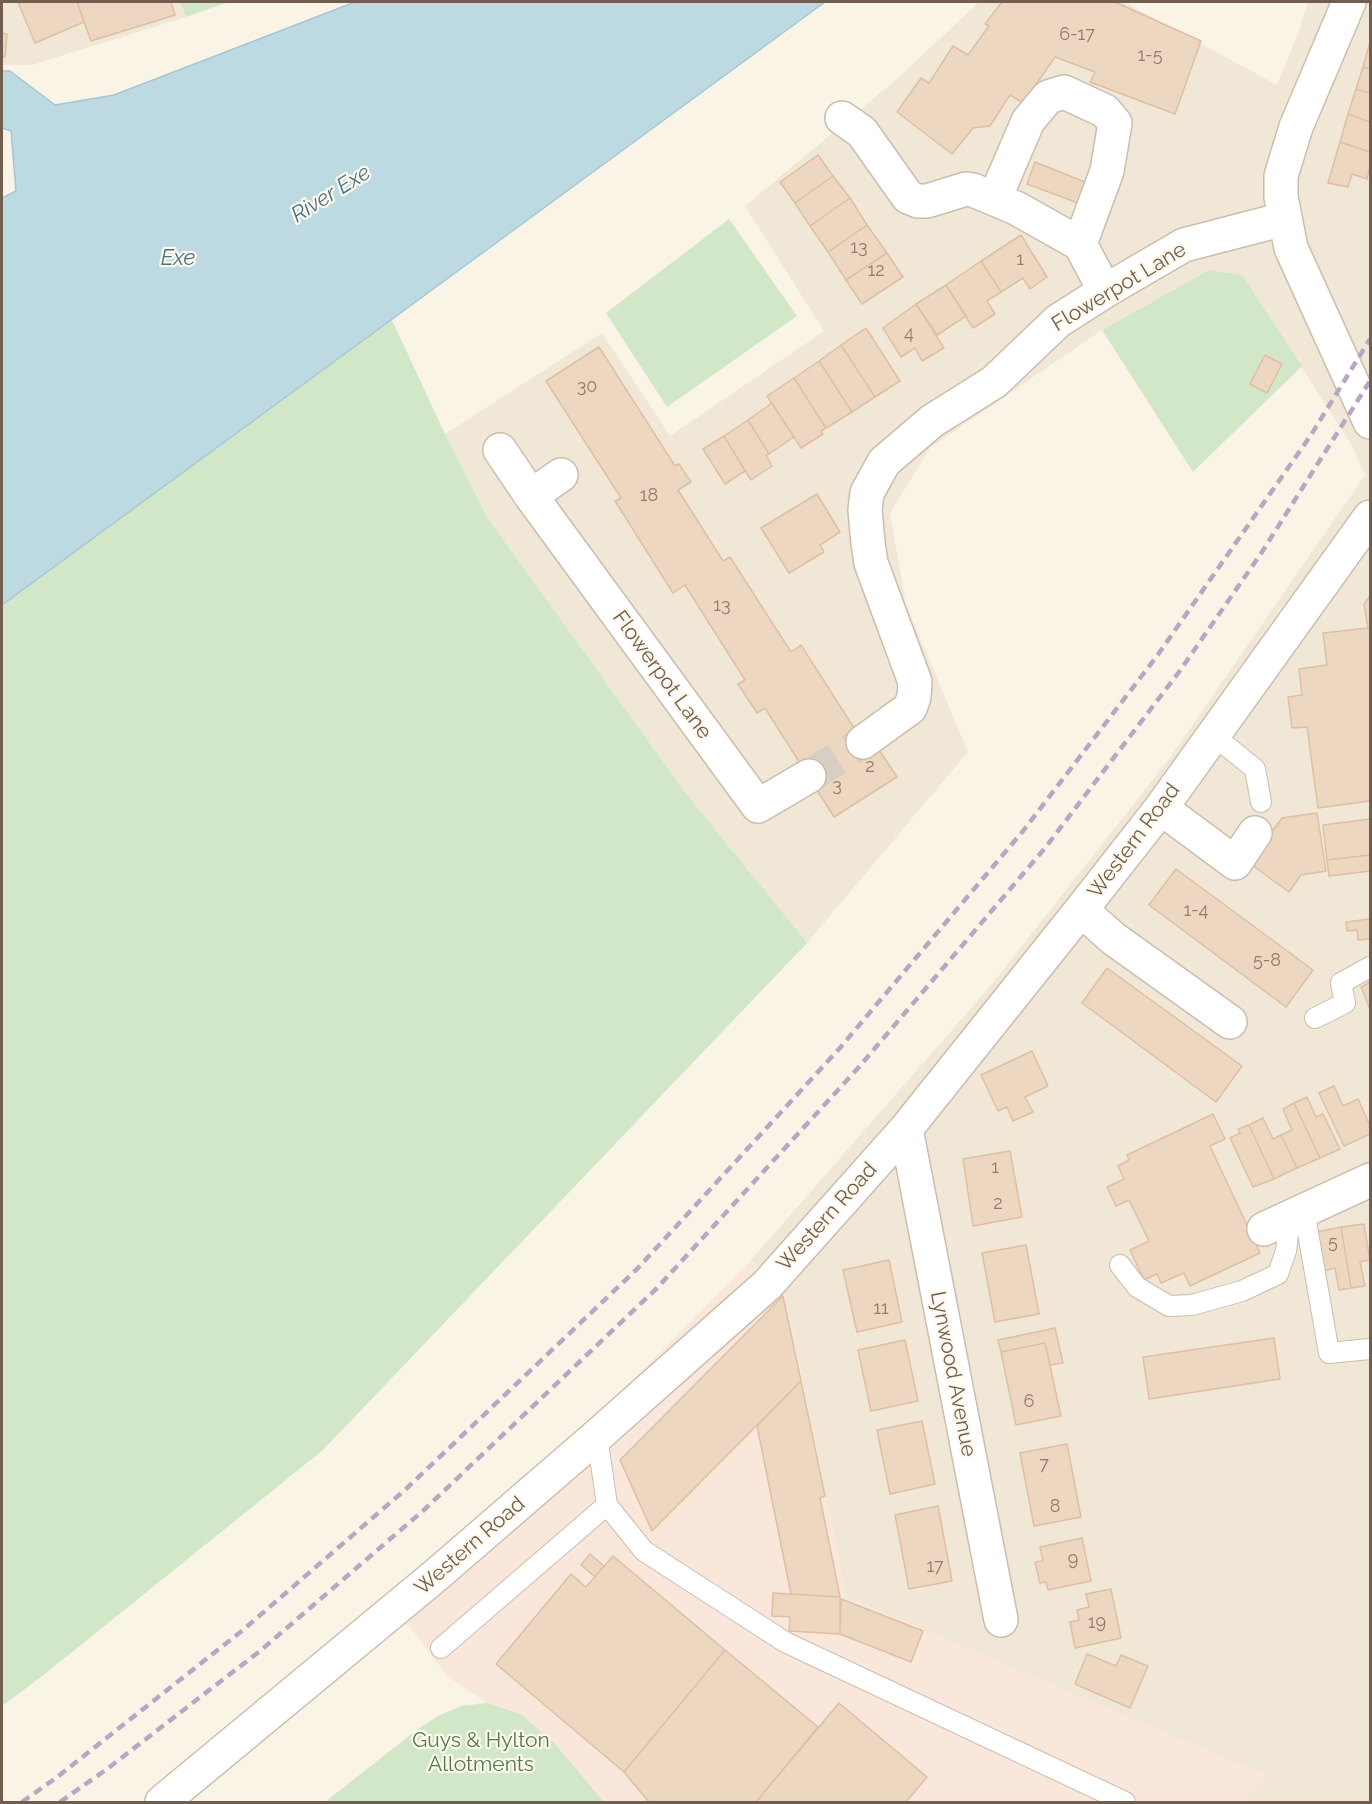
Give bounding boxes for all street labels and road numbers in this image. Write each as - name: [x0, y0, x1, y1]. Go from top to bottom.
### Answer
- street label: Flowerpot Lane: [1047, 237, 1191, 337]
- street label: Flowerpot Lane: [607, 606, 717, 744]
- street label: Western Road: [1083, 778, 1185, 904]
- street label: Western Road: [772, 1157, 882, 1277]
- street label: Lynwood Avenue: [925, 1289, 981, 1459]
- street label: Western Road: [410, 1491, 530, 1601]

